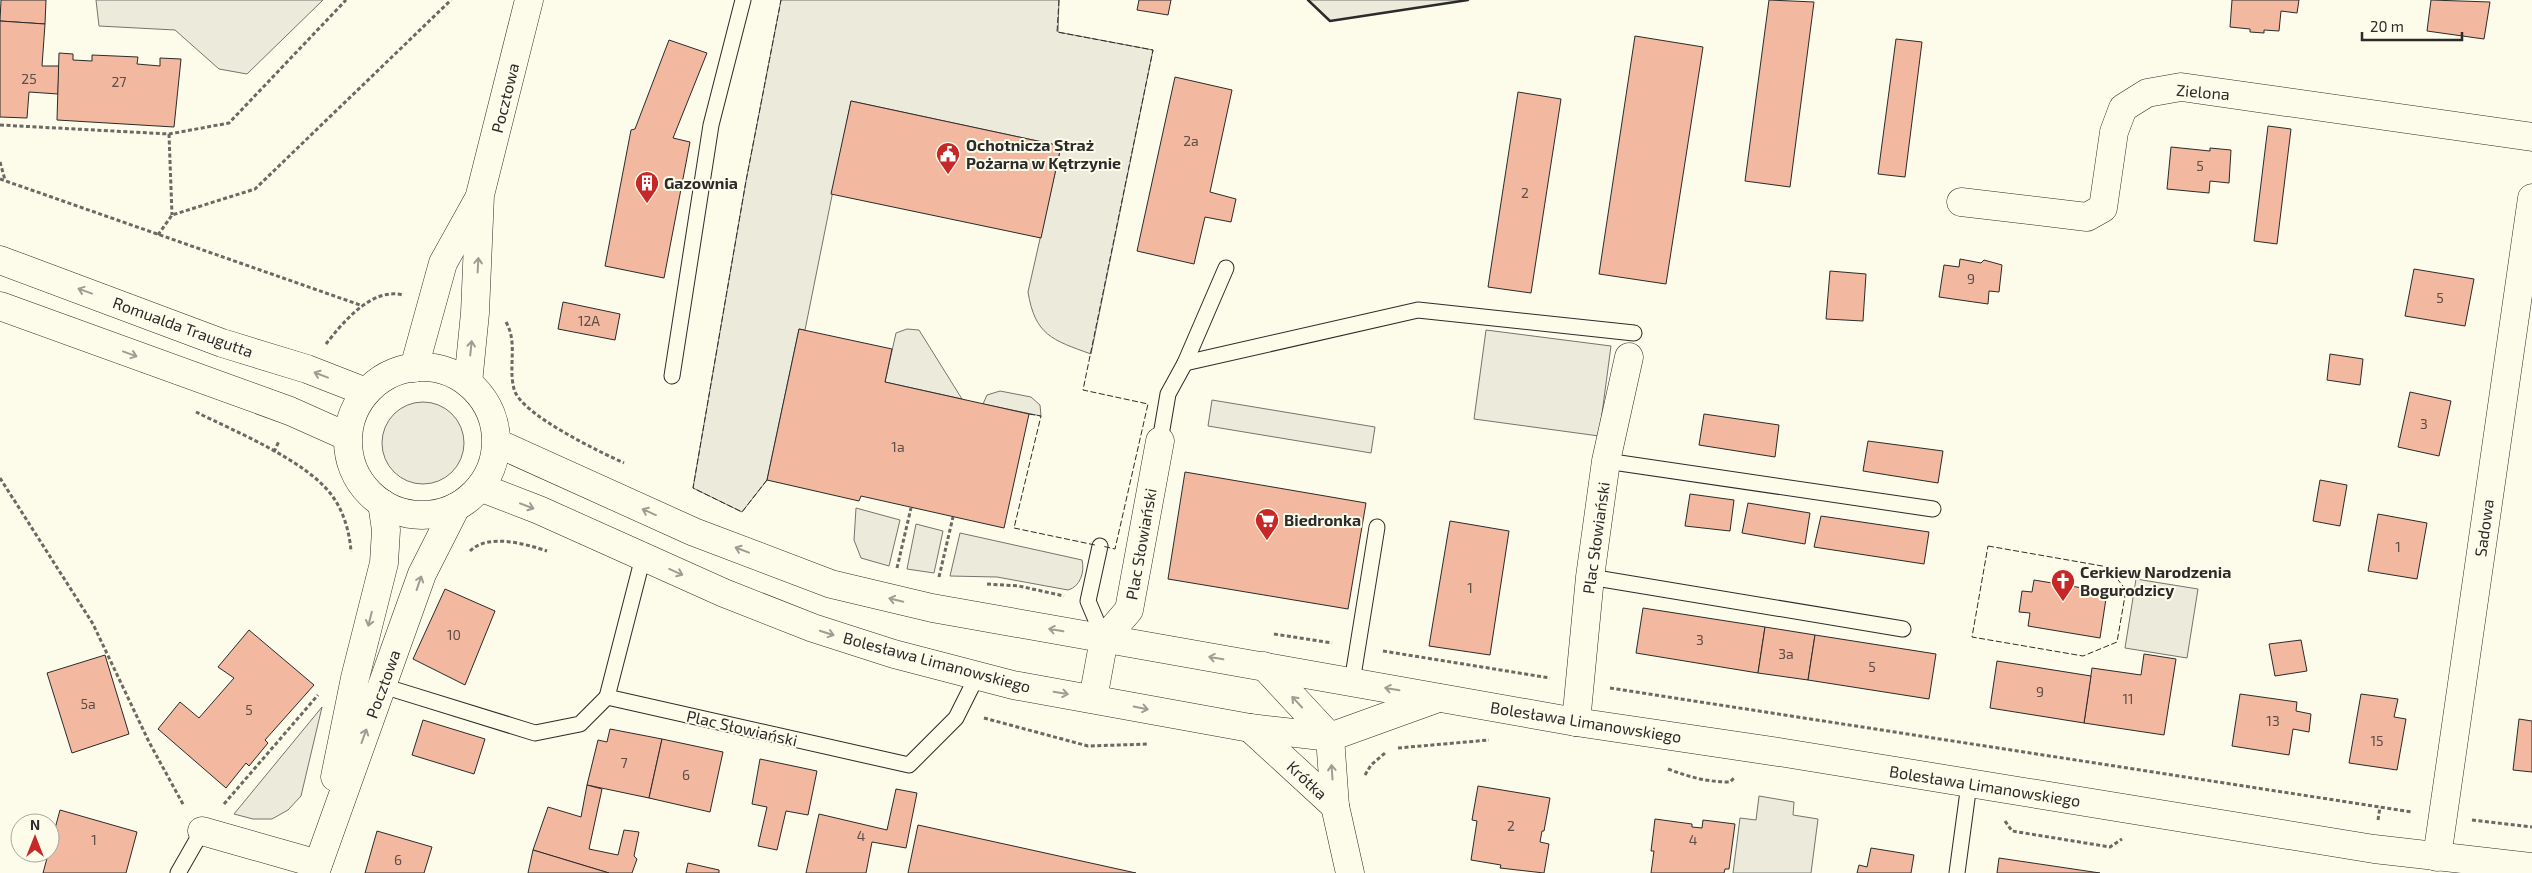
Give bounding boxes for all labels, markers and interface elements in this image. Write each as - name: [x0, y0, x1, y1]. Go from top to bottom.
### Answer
- scale bar: [2362, 10, 2462, 42]
- text: 20 m: [2370, 17, 2404, 35]
- street label: Pocztowa: [487, 61, 522, 135]
- house number: 25: [21, 70, 37, 87]
- house number: 27: [111, 73, 127, 90]
- street label: Zielona: [2176, 80, 2231, 103]
- house number: 2a: [1183, 132, 1199, 149]
- place label: Ochotnicza Straż Pożarna w Kętrzynie: [966, 135, 1121, 173]
- public building icon: Ochotnicza Straż Pożarna w Kętrzynie: [935, 141, 961, 175]
- house number: 5: [2196, 157, 2204, 174]
- building icon: Gazownia: [634, 170, 660, 204]
- place label: Gazownia: [664, 173, 738, 192]
- house number: 2: [1521, 184, 1529, 201]
- one-way arrow: [473, 257, 482, 273]
- house number: 9: [1967, 270, 1975, 287]
- one-way arrow: [78, 286, 93, 295]
- house number: 5: [2436, 289, 2444, 306]
- street label: Romualda Traugutta: [110, 292, 256, 361]
- house number: 12A: [578, 312, 600, 329]
- one-way arrow: [466, 340, 476, 356]
- one-way arrow: [122, 350, 137, 359]
- one-way arrow: [313, 370, 329, 379]
- house number: 3: [2420, 415, 2428, 432]
- house number: 1a: [891, 438, 905, 455]
- street label: Plac Słowiański: [1578, 481, 1613, 595]
- street label: Plac Słowiański: [1121, 487, 1160, 601]
- street label: Sadowa: [2470, 498, 2497, 558]
- one-way arrow: [519, 502, 535, 511]
- one-way arrow: [642, 506, 657, 516]
- supermarket icon: Biedronka: [1254, 507, 1280, 541]
- place label: Biedronka: [1284, 510, 1361, 529]
- house number: 1: [2395, 538, 2401, 555]
- one-way arrow: [734, 545, 750, 554]
- place label: Cerkiew Narodzenia Bogurodzicy: [2080, 562, 2231, 600]
- one-way arrow: [668, 567, 683, 577]
- church icon: Cerkiew Narodzenia Bogurodzicy: [2050, 568, 2076, 602]
- one-way arrow: [414, 575, 424, 591]
- house number: 1: [1467, 579, 1473, 596]
- one-way arrow: [889, 595, 905, 604]
- one-way arrow: [364, 611, 374, 627]
- one-way arrow: [1048, 625, 1064, 635]
- house number: 10: [447, 626, 461, 643]
- street label: Bolesława Limanowskiego: [841, 627, 1033, 696]
- one-way arrow: [818, 628, 834, 638]
- house number: 3: [1696, 631, 1704, 648]
- house number: 3a: [1778, 645, 1794, 662]
- street label: Pocztowa: [361, 647, 404, 721]
- one-way arrow: [1208, 652, 1224, 662]
- house number: 5: [1868, 658, 1876, 675]
- house number: 9: [2036, 683, 2044, 700]
- one-way arrow: [1384, 684, 1400, 694]
- one-way arrow: [1053, 688, 1069, 698]
- house number: 11: [2122, 690, 2134, 707]
- house number: 5a: [80, 695, 96, 712]
- one-way arrow: [1291, 695, 1303, 708]
- street label: Bolesława Limanowskiego: [1489, 697, 1683, 746]
- house number: 5: [245, 701, 253, 718]
- one-way arrow: [1132, 703, 1148, 713]
- street label: Plac Słowiański: [685, 706, 799, 749]
- house number: 13: [2266, 712, 2280, 729]
- one-way arrow: [360, 729, 369, 745]
- house number: 15: [2370, 732, 2384, 749]
- house number: 7: [620, 754, 628, 771]
- street label: Krótka: [1283, 756, 1331, 803]
- street label: Bolesława Limanowskiego: [1888, 761, 2082, 810]
- one-way arrow: [1328, 764, 1337, 780]
- house number: 6: [682, 766, 690, 783]
- north arrow: [10, 813, 60, 863]
- text: N: [30, 816, 40, 833]
- house number: 2: [1507, 817, 1515, 834]
- house number: 4: [857, 827, 865, 844]
- house number: 1: [91, 831, 97, 848]
- house number: 4: [1689, 831, 1697, 848]
- house number: 6: [394, 851, 402, 868]

